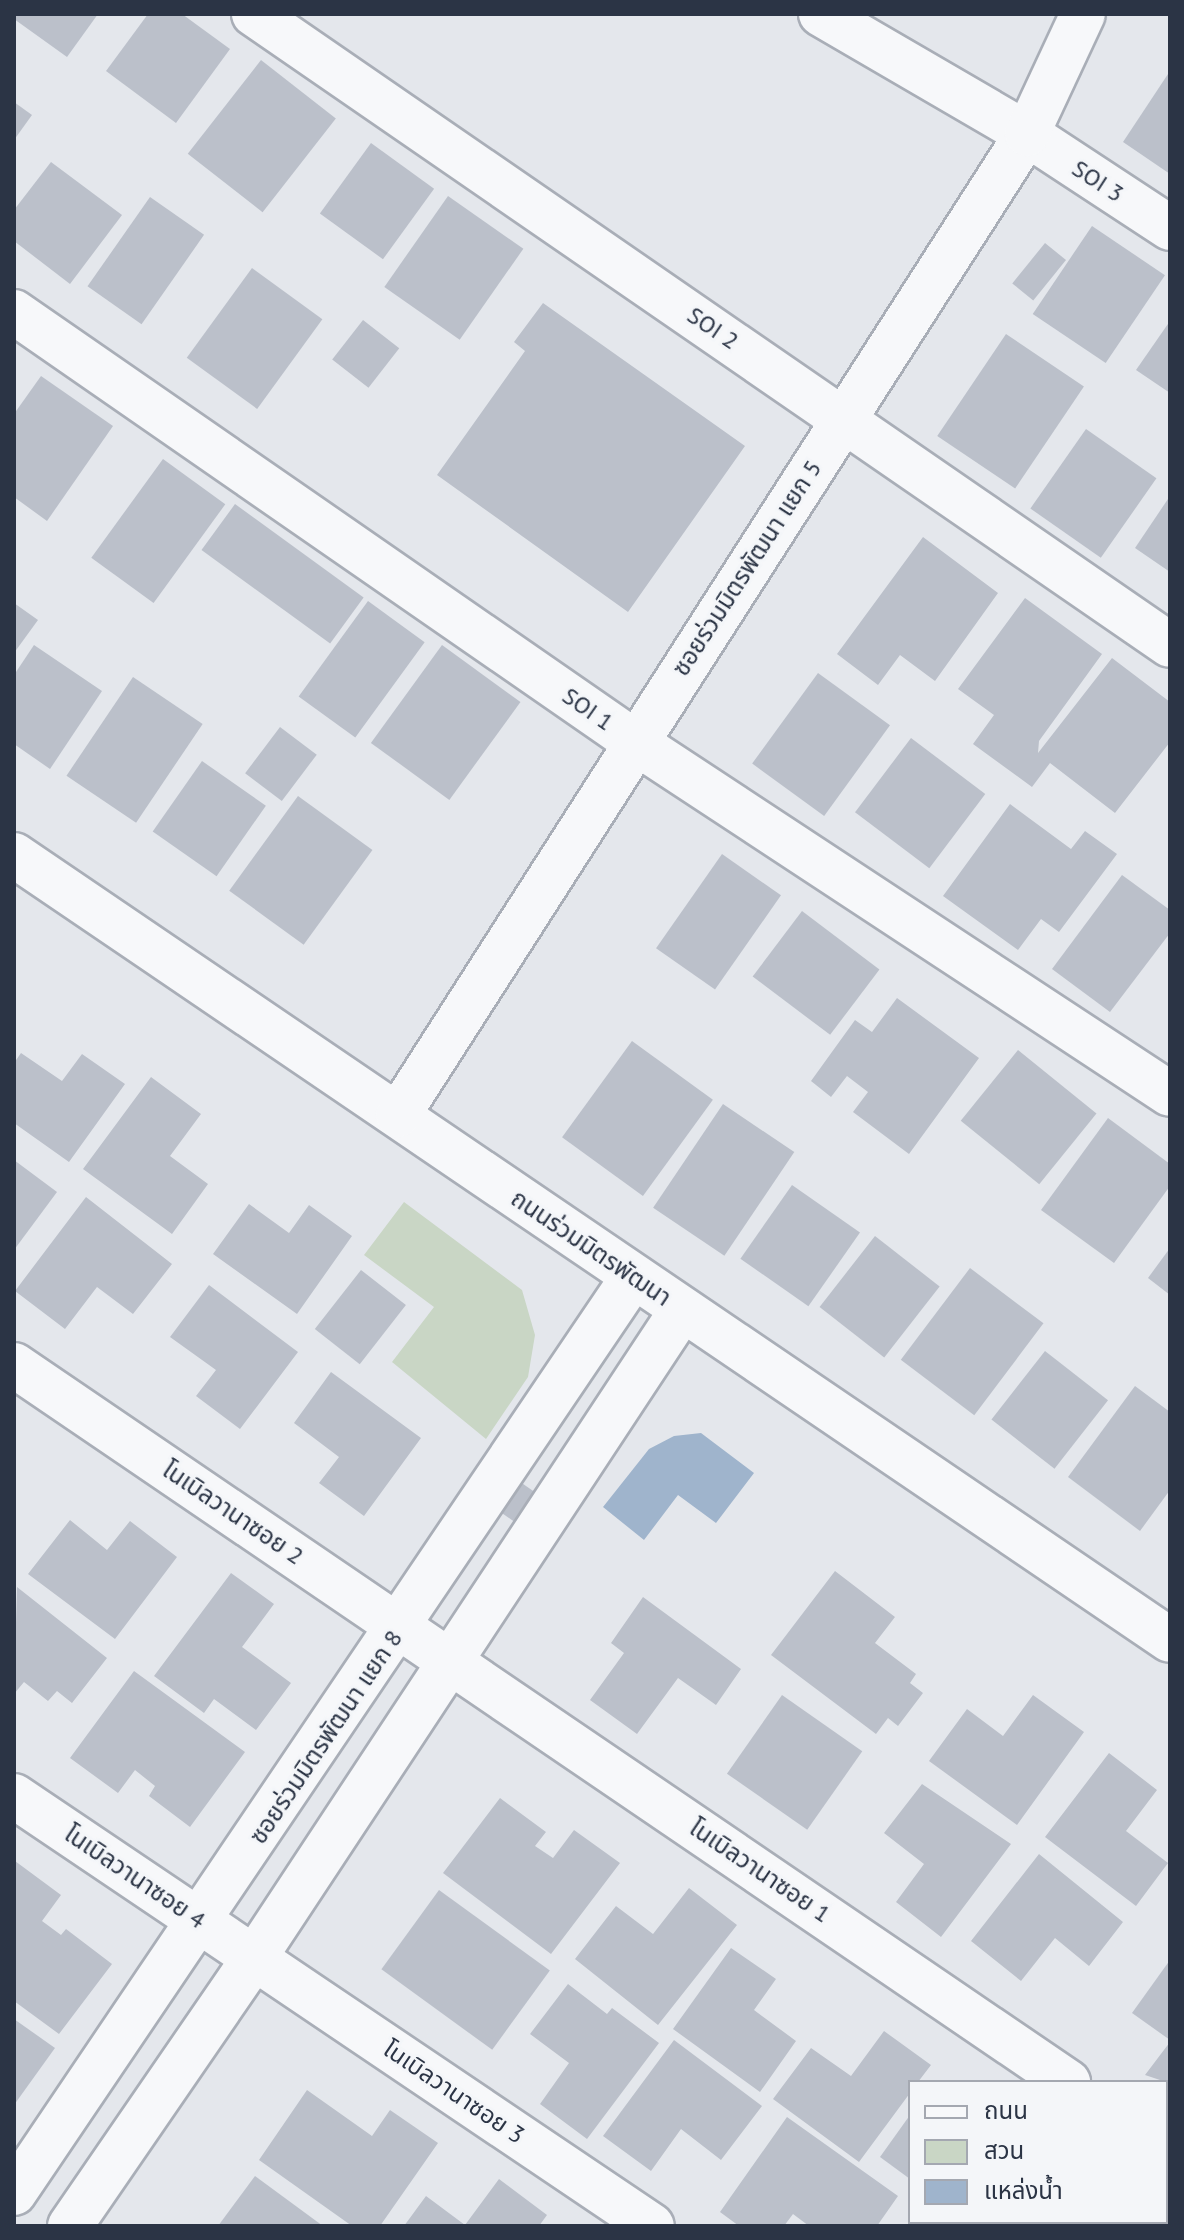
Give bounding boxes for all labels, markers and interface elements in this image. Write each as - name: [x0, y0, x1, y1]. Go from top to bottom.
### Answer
- street label: SOI 3: [1067, 154, 1129, 208]
- street label: SOI 2: [682, 301, 744, 355]
- street label: ซอยร่วมมิตรพัฒนา แยก 5: [666, 455, 828, 681]
- street label: SOI 1: [557, 681, 619, 737]
- street label: ถนนร่วมมิตรพัฒนา: [506, 1184, 676, 1312]
- street label: โนเบิลวานาซอย 2: [157, 1455, 309, 1571]
- street label: ซอยร่วมมิตรพัฒนา แยก 8: [244, 1625, 408, 1849]
- street label: โนเบิลวานาซอย 1: [684, 1813, 836, 1929]
- street label: โนเบิลวานาซอย 4: [59, 1819, 211, 1935]
- street label: โนเบิลวานาซอย 3: [378, 2034, 530, 2150]
- legend: [908, 2080, 1168, 2224]
- text: ถนน: [984, 2095, 1028, 2126]
- text: สวน: [984, 2135, 1024, 2166]
- text: แหล่งน้ำ: [984, 2175, 1063, 2206]

